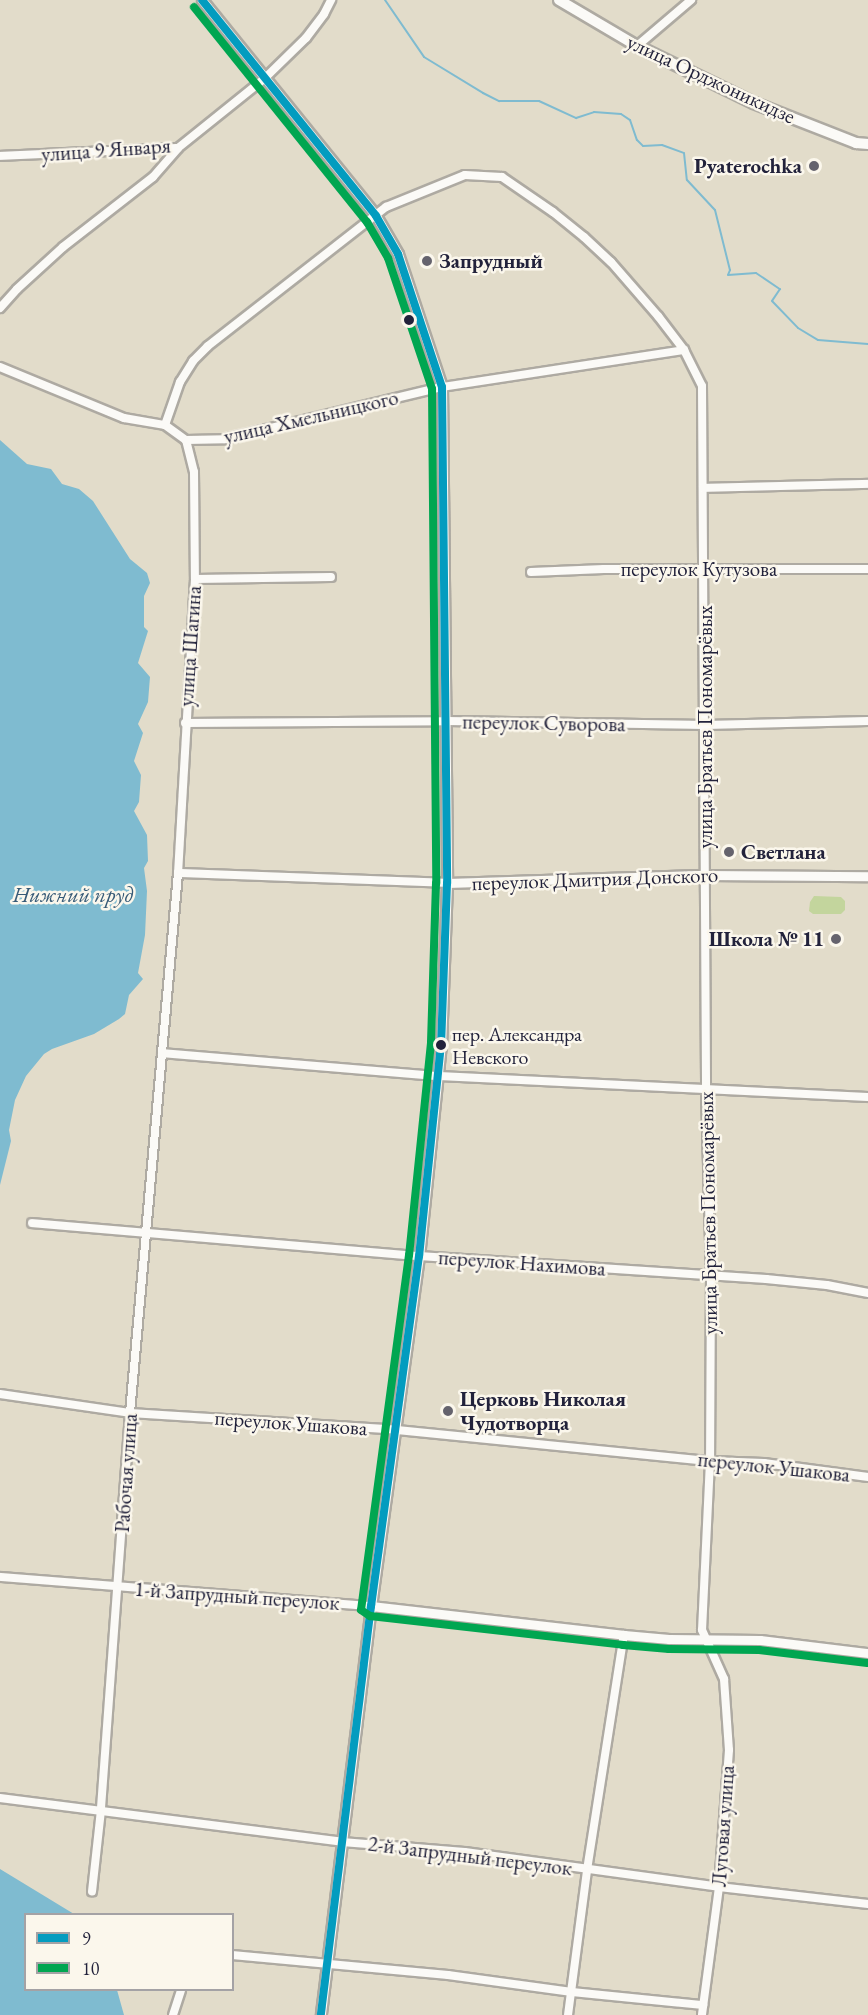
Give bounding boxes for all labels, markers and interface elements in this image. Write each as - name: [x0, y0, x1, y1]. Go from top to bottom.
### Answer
- street label: улица Орджоникидзе: [623, 29, 799, 129]
- street label: улица 9 Января: [40, 133, 172, 167]
- place label: Pyaterochka: [694, 153, 802, 179]
- marker: Pyaterochka: [807, 159, 821, 173]
- place label: Запрудный: [439, 248, 543, 274]
- marker: Запрудный: [420, 254, 434, 268]
- unlabelled marker: [403, 314, 415, 326]
- street label: улица Хмельницкого: [221, 385, 401, 449]
- street label: переулок Кутузова: [621, 556, 777, 582]
- street label: улица Шагина: [173, 585, 207, 707]
- street label: улица Братьев Пономарёвых: [692, 605, 718, 849]
- street label: переулок Суворова: [462, 709, 626, 737]
- place label: Светлана: [741, 839, 826, 865]
- marker: Светлана: [722, 845, 736, 859]
- street label: переулок Дмитрия Донского: [471, 862, 719, 896]
- water label: Нижний пруд: [13, 882, 133, 908]
- place label: Школа № 11: [709, 926, 824, 952]
- marker: Школа № 11: [829, 932, 843, 946]
- place label: пер. Александра Невского: [452, 1022, 582, 1069]
- marker: пер. Александра Невского: [435, 1039, 447, 1051]
- street label: улица Братьев Пономарёвых: [693, 1091, 723, 1335]
- street label: переулок Нахимова: [438, 1245, 606, 1281]
- place label: Церковь Николая Чудотворца: [460, 1386, 626, 1436]
- marker: Церковь Николая Чудотворца: [441, 1404, 455, 1418]
- street label: переулок Ушакова: [214, 1405, 368, 1441]
- street label: Рабочая улица: [109, 1413, 143, 1533]
- street label: переулок Ушакова: [697, 1446, 851, 1488]
- street label: 1-й Запрудный переулок: [134, 1576, 340, 1616]
- street label: Луговая улица: [706, 1764, 740, 1888]
- street label: 2-й Запрудный переулок: [366, 1831, 574, 1881]
- legend: [24, 1913, 234, 1991]
- text: 9: [82, 1927, 91, 1950]
- text: 10: [82, 1957, 99, 1980]

